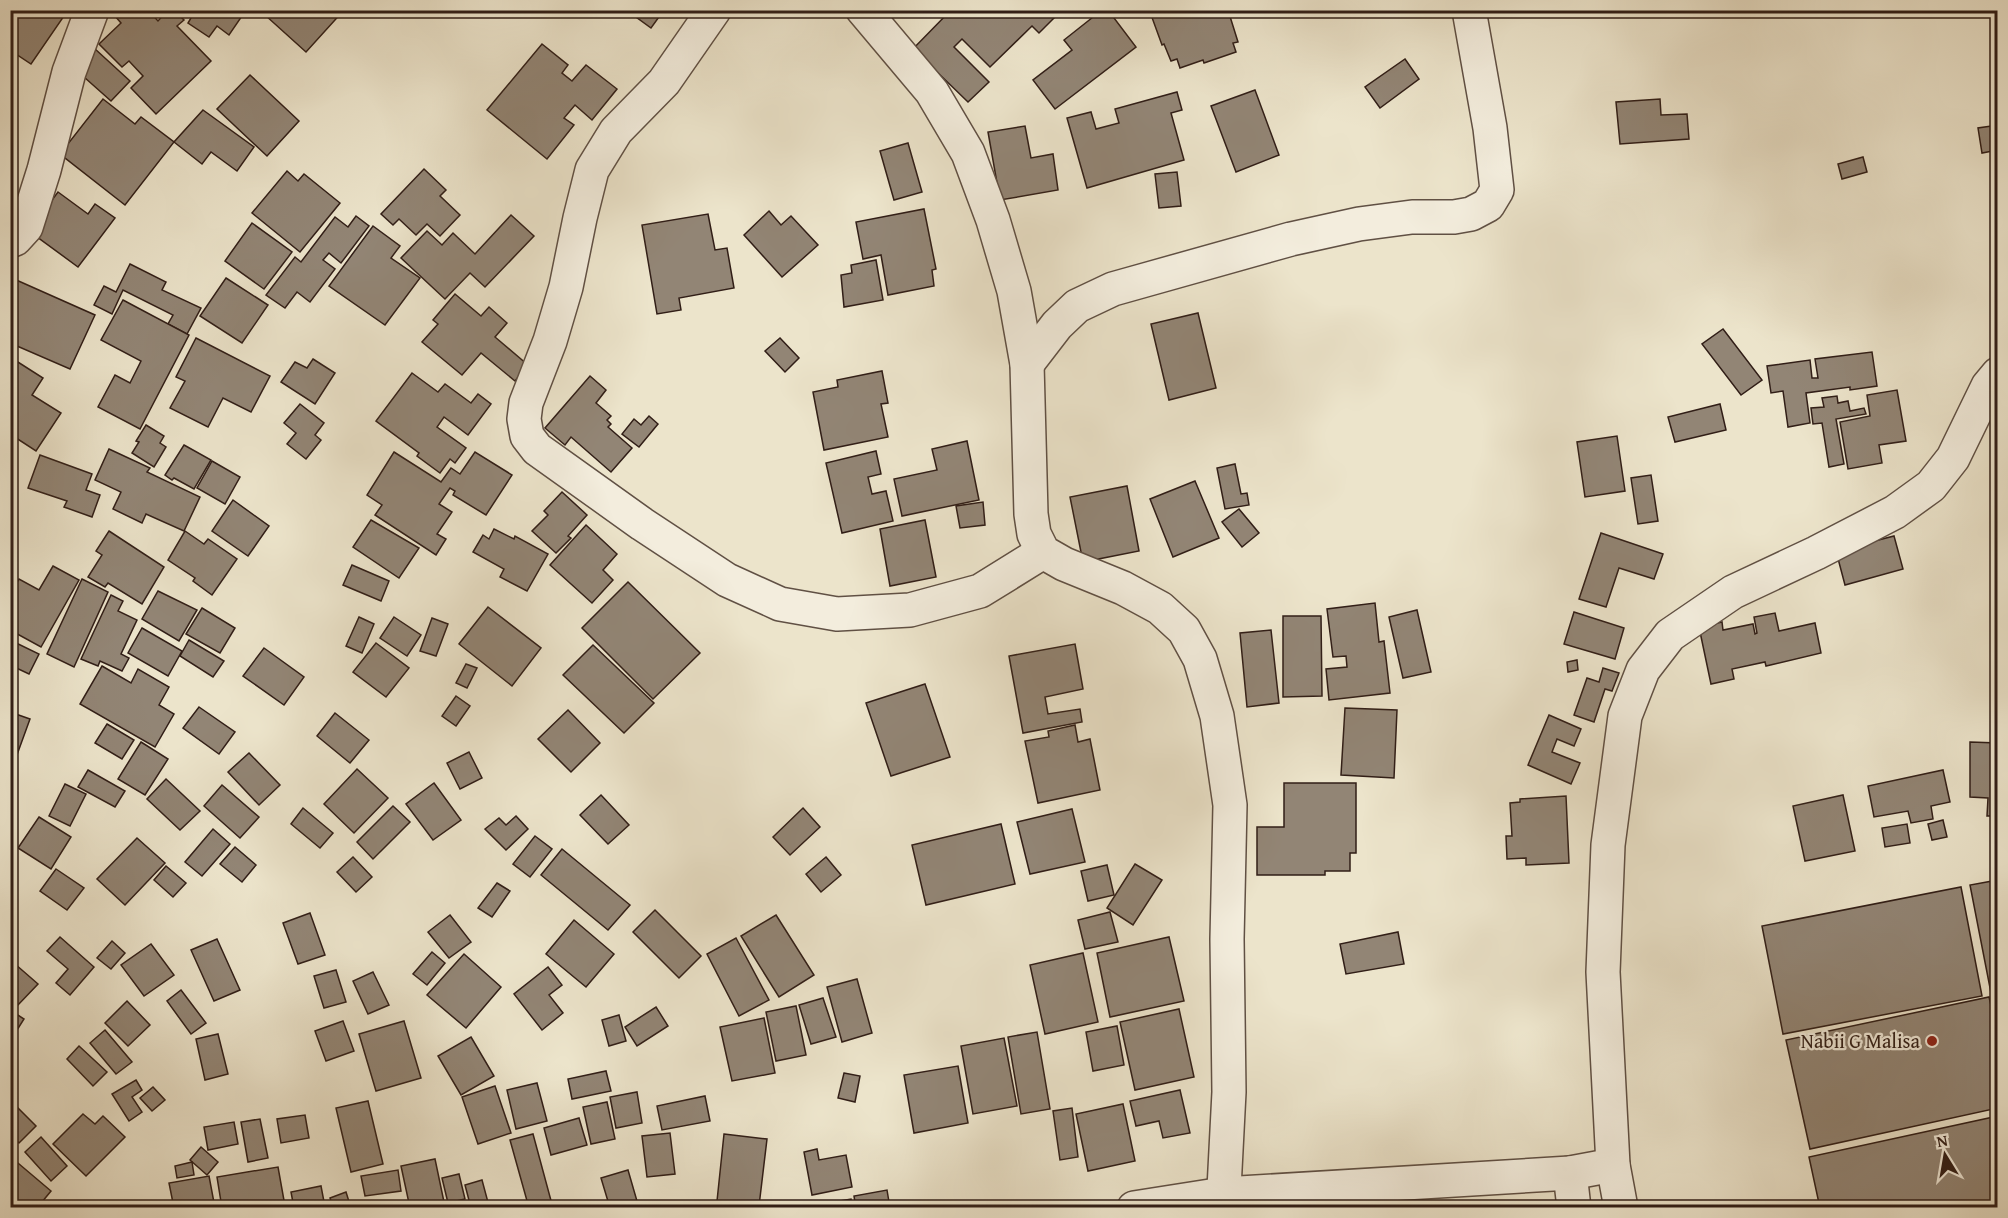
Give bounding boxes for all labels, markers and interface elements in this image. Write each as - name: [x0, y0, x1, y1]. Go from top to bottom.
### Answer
- place label: Nabii G Malisa: [1801, 1026, 1921, 1055]
- marker: Nabii G Malisa: [1925, 1034, 1939, 1048]
- north arrow: [1915, 1125, 1975, 1185]
- text: N: [1935, 1127, 1950, 1153]

